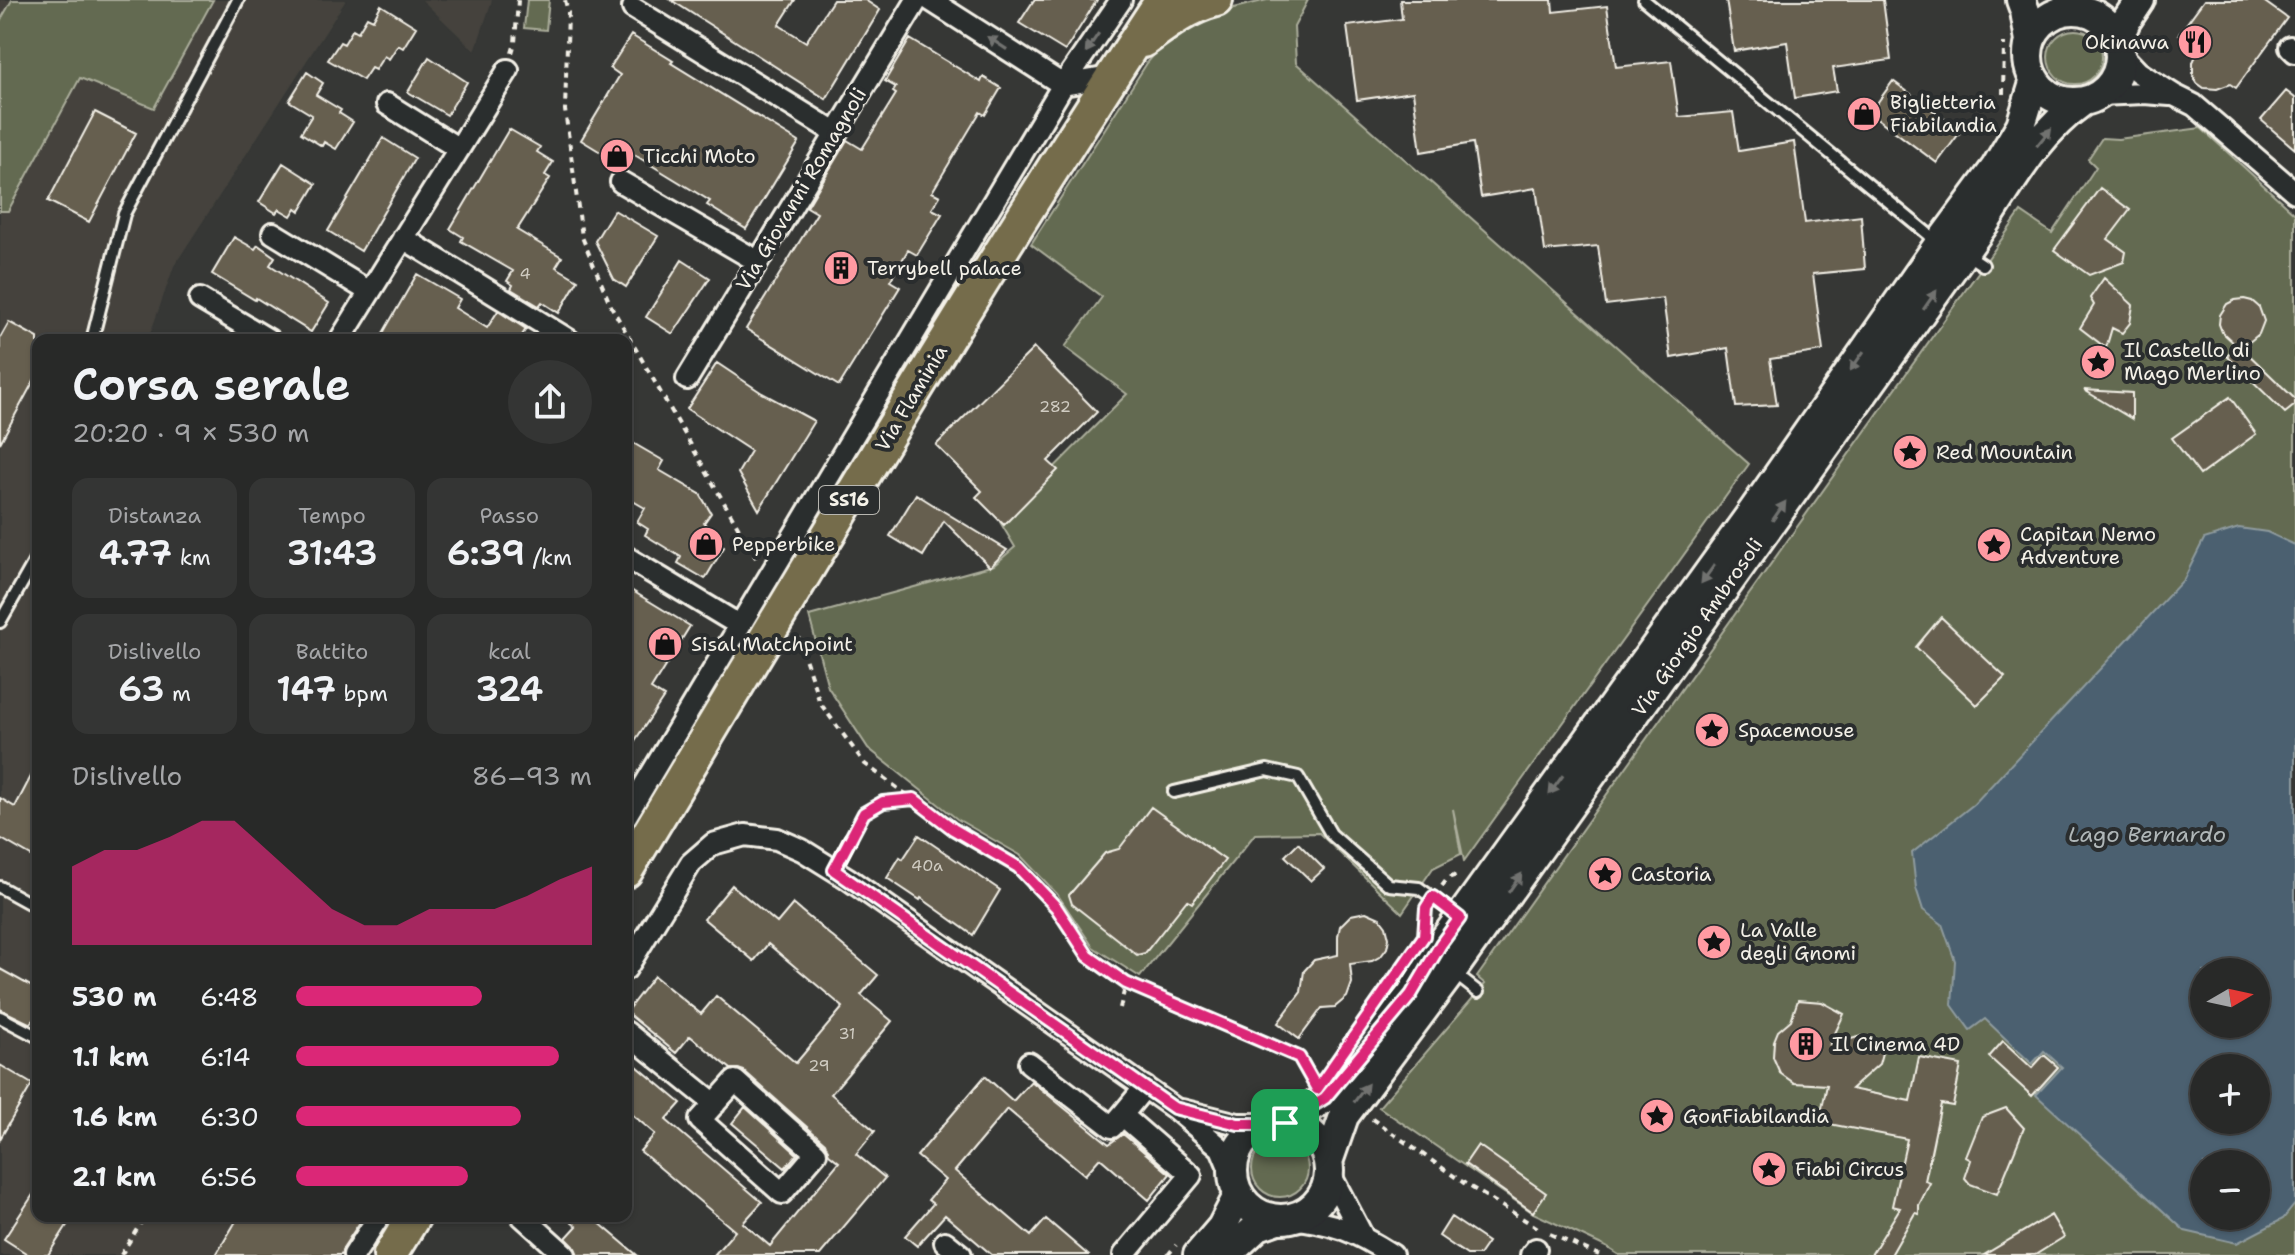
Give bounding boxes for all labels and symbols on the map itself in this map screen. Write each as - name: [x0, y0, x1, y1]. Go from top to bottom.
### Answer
- restaurant icon: Okinawa: [2176, 23, 2214, 61]
- place label: Okinawa: [2085, 29, 2170, 55]
- one-way arrow: [1085, 32, 1100, 53]
- one-way arrow: [986, 37, 1008, 51]
- street label: Via Giovanni Romagnoli: [730, 83, 872, 295]
- place label: Biglietteria Fiabilandia: [1890, 89, 1997, 138]
- shop icon: Biglietteria Fiabilandia: [1845, 95, 1883, 133]
- one-way arrow: [2035, 127, 2052, 147]
- shop icon: Ticchi Moto: [598, 137, 636, 175]
- place label: Ticchi Moto: [643, 143, 756, 169]
- building icon: Terrybell palace: [822, 249, 860, 287]
- place label: Terrybell palace: [867, 255, 1022, 281]
- house number: 4: [519, 263, 531, 284]
- one-way arrow: [1922, 289, 1937, 310]
- place label: Il Castello di Mago Merlino: [2124, 337, 2261, 386]
- street label: Via Flaminia: [869, 340, 953, 456]
- place icon: Il Castello di Mago Merlino: [2079, 343, 2117, 381]
- one-way arrow: [1850, 350, 1865, 371]
- house number: 282: [1039, 396, 1071, 417]
- place icon: Red Mountain: [1891, 433, 1929, 471]
- place label: Red Mountain: [1936, 439, 2073, 465]
- road number: SS16: [819, 486, 879, 514]
- one-way arrow: [1771, 501, 1786, 522]
- place label: Capitan Nemo Adventure: [2020, 521, 2156, 570]
- shop icon: Pepperbike: [687, 525, 725, 563]
- place icon: Capitan Nemo Adventure: [1975, 526, 2013, 564]
- place label: Pepperbike: [732, 531, 835, 557]
- street label: Via Giorgio Ambrosoli: [1626, 533, 1768, 721]
- one-way arrow: [1700, 563, 1716, 584]
- shop icon: Sisal Matchpoint: [646, 625, 684, 663]
- place label: Sisal Matchpoint: [691, 631, 853, 657]
- place icon: Spacemouse: [1693, 711, 1731, 749]
- place label: Spacemouse: [1738, 717, 1855, 743]
- one-way arrow: [1549, 774, 1564, 795]
- water label: Lago Bernardo: [2068, 820, 2226, 849]
- house number: 40a: [911, 855, 943, 876]
- place icon: Castoria: [1586, 855, 1624, 893]
- place label: Castoria: [1631, 861, 1712, 887]
- one-way arrow: [1507, 872, 1522, 893]
- place label: La Valle degli Gnomi: [1740, 917, 1856, 966]
- place icon: La Valle degli Gnomi: [1695, 923, 1733, 961]
- north arrow: [2190, 958, 2270, 1038]
- house number: 31: [838, 1023, 856, 1044]
- building icon: Il Cinema 4D: [1787, 1025, 1825, 1063]
- place label: Il Cinema 4D: [1832, 1031, 1960, 1057]
- house number: 29: [808, 1055, 830, 1076]
- one-way arrow: [1353, 1082, 1369, 1103]
- pin: [1251, 1089, 1319, 1157]
- place icon: GonFiabilandia: [1638, 1097, 1676, 1135]
- place label: GonFiabilandia: [1683, 1103, 1829, 1129]
- place icon: Fiabi Circus: [1750, 1150, 1788, 1188]
- place label: Fiabi Circus: [1795, 1156, 1904, 1182]

